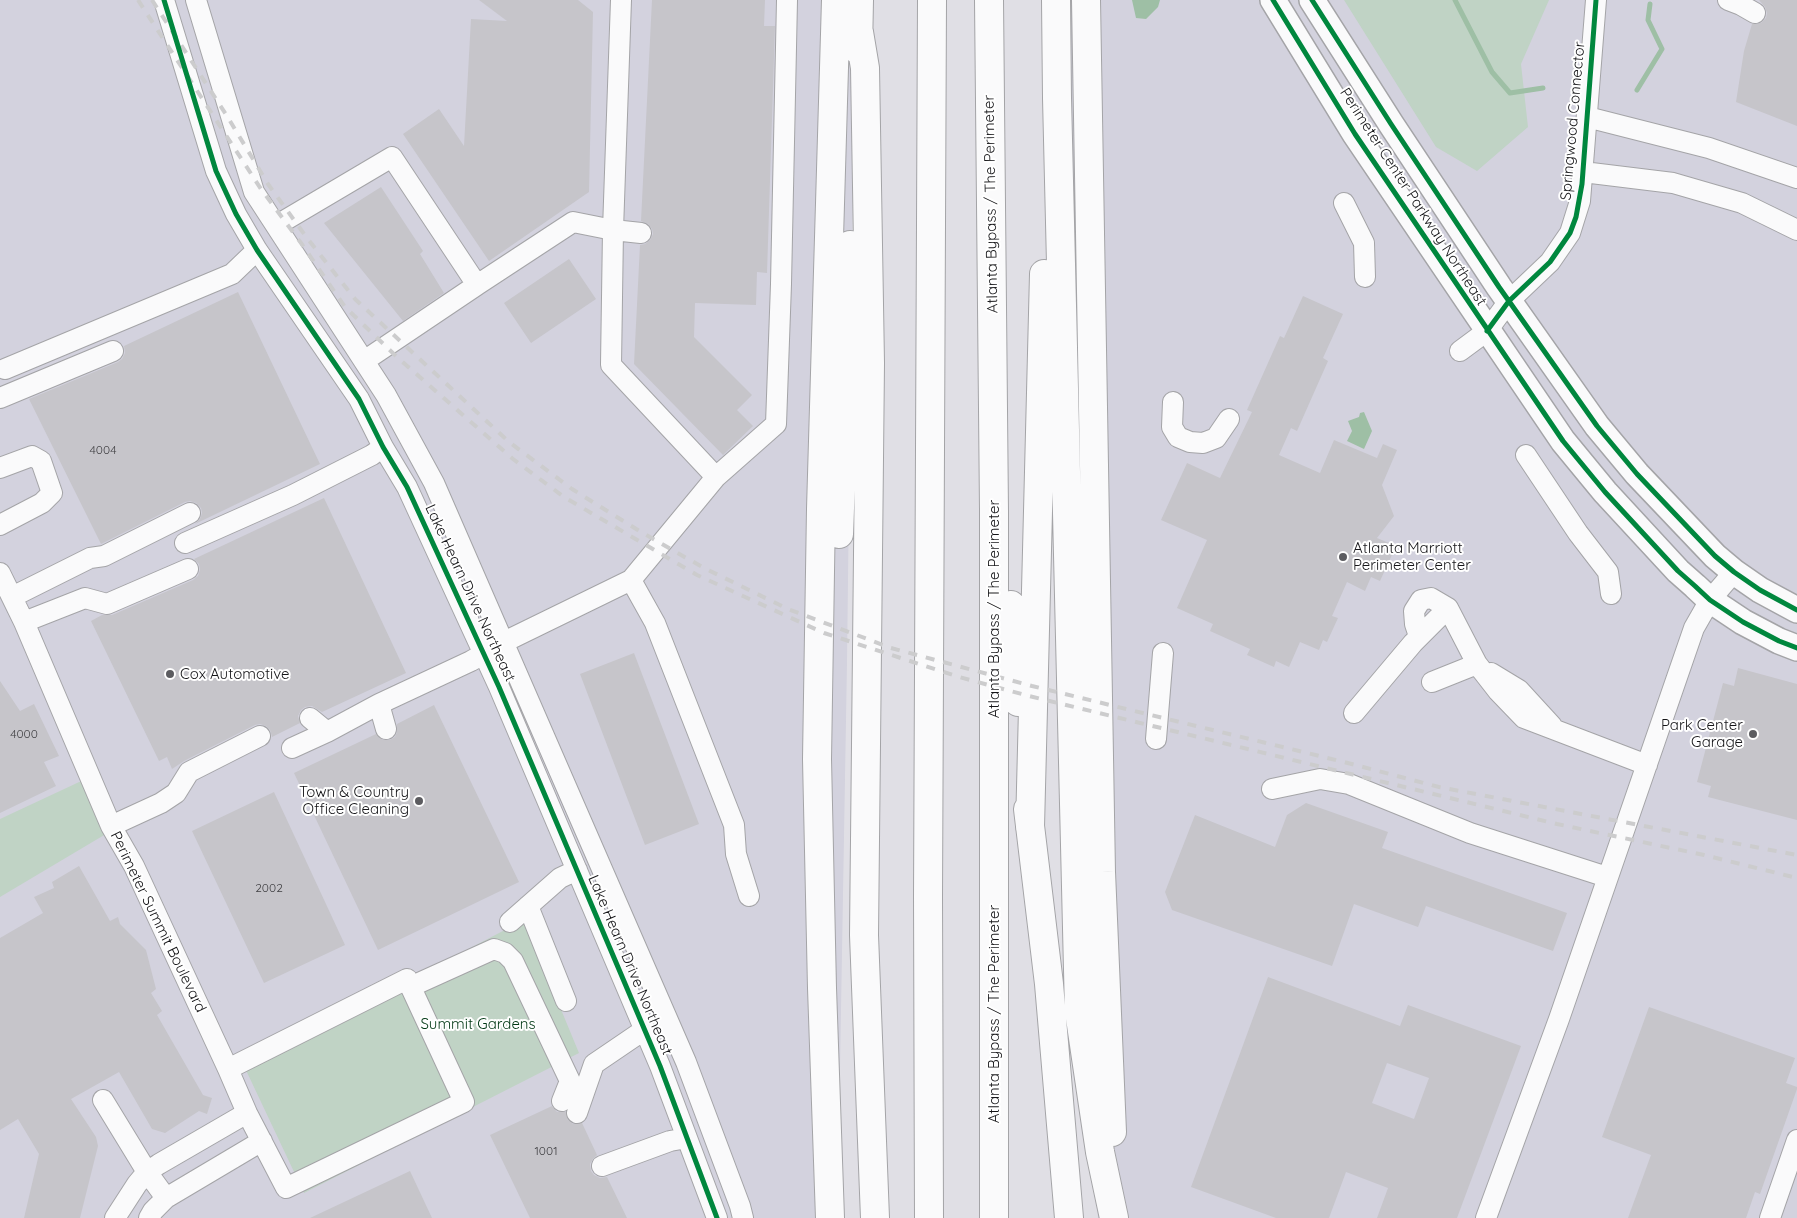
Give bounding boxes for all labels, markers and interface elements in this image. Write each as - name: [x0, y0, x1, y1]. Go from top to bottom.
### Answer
- street label: Springwood Connector: [1557, 41, 1589, 201]
- street label: Perimeter Center Parkway Northeast: [1336, 85, 1490, 309]
- street label: Atlanta Bypass / The Perimeter: [980, 95, 1002, 313]
- house number: 4004: [90, 443, 116, 457]
- street label: Atlanta Bypass / The Perimeter: [985, 500, 1003, 718]
- street label: Lake Hearn Drive Northeast: [421, 501, 519, 685]
- place label: Atlanta Marriott Perimeter Center: [1353, 539, 1471, 574]
- marker: Atlanta Marriott Perimeter Center: [1337, 551, 1349, 563]
- place label: Cox Automotive: [180, 665, 290, 683]
- marker: Cox Automotive: [164, 668, 176, 680]
- place label: Park Center Garage: [1661, 716, 1743, 751]
- house number: 4000: [10, 727, 38, 741]
- marker: Park Center Garage: [1747, 728, 1759, 740]
- place label: Town & Country Office Cleaning: [299, 783, 409, 818]
- marker: Town & Country Office Cleaning: [413, 795, 425, 807]
- street label: Perimeter Summit Boulevard: [106, 829, 210, 1015]
- street label: Lake Hearn Drive Northeast: [584, 872, 676, 1058]
- house number: 2002: [255, 881, 283, 895]
- street label: Atlanta Bypass / The Perimeter: [985, 905, 1003, 1123]
- park label: Summit Gardens: [420, 1015, 536, 1033]
- house number: 1001: [534, 1144, 558, 1158]

